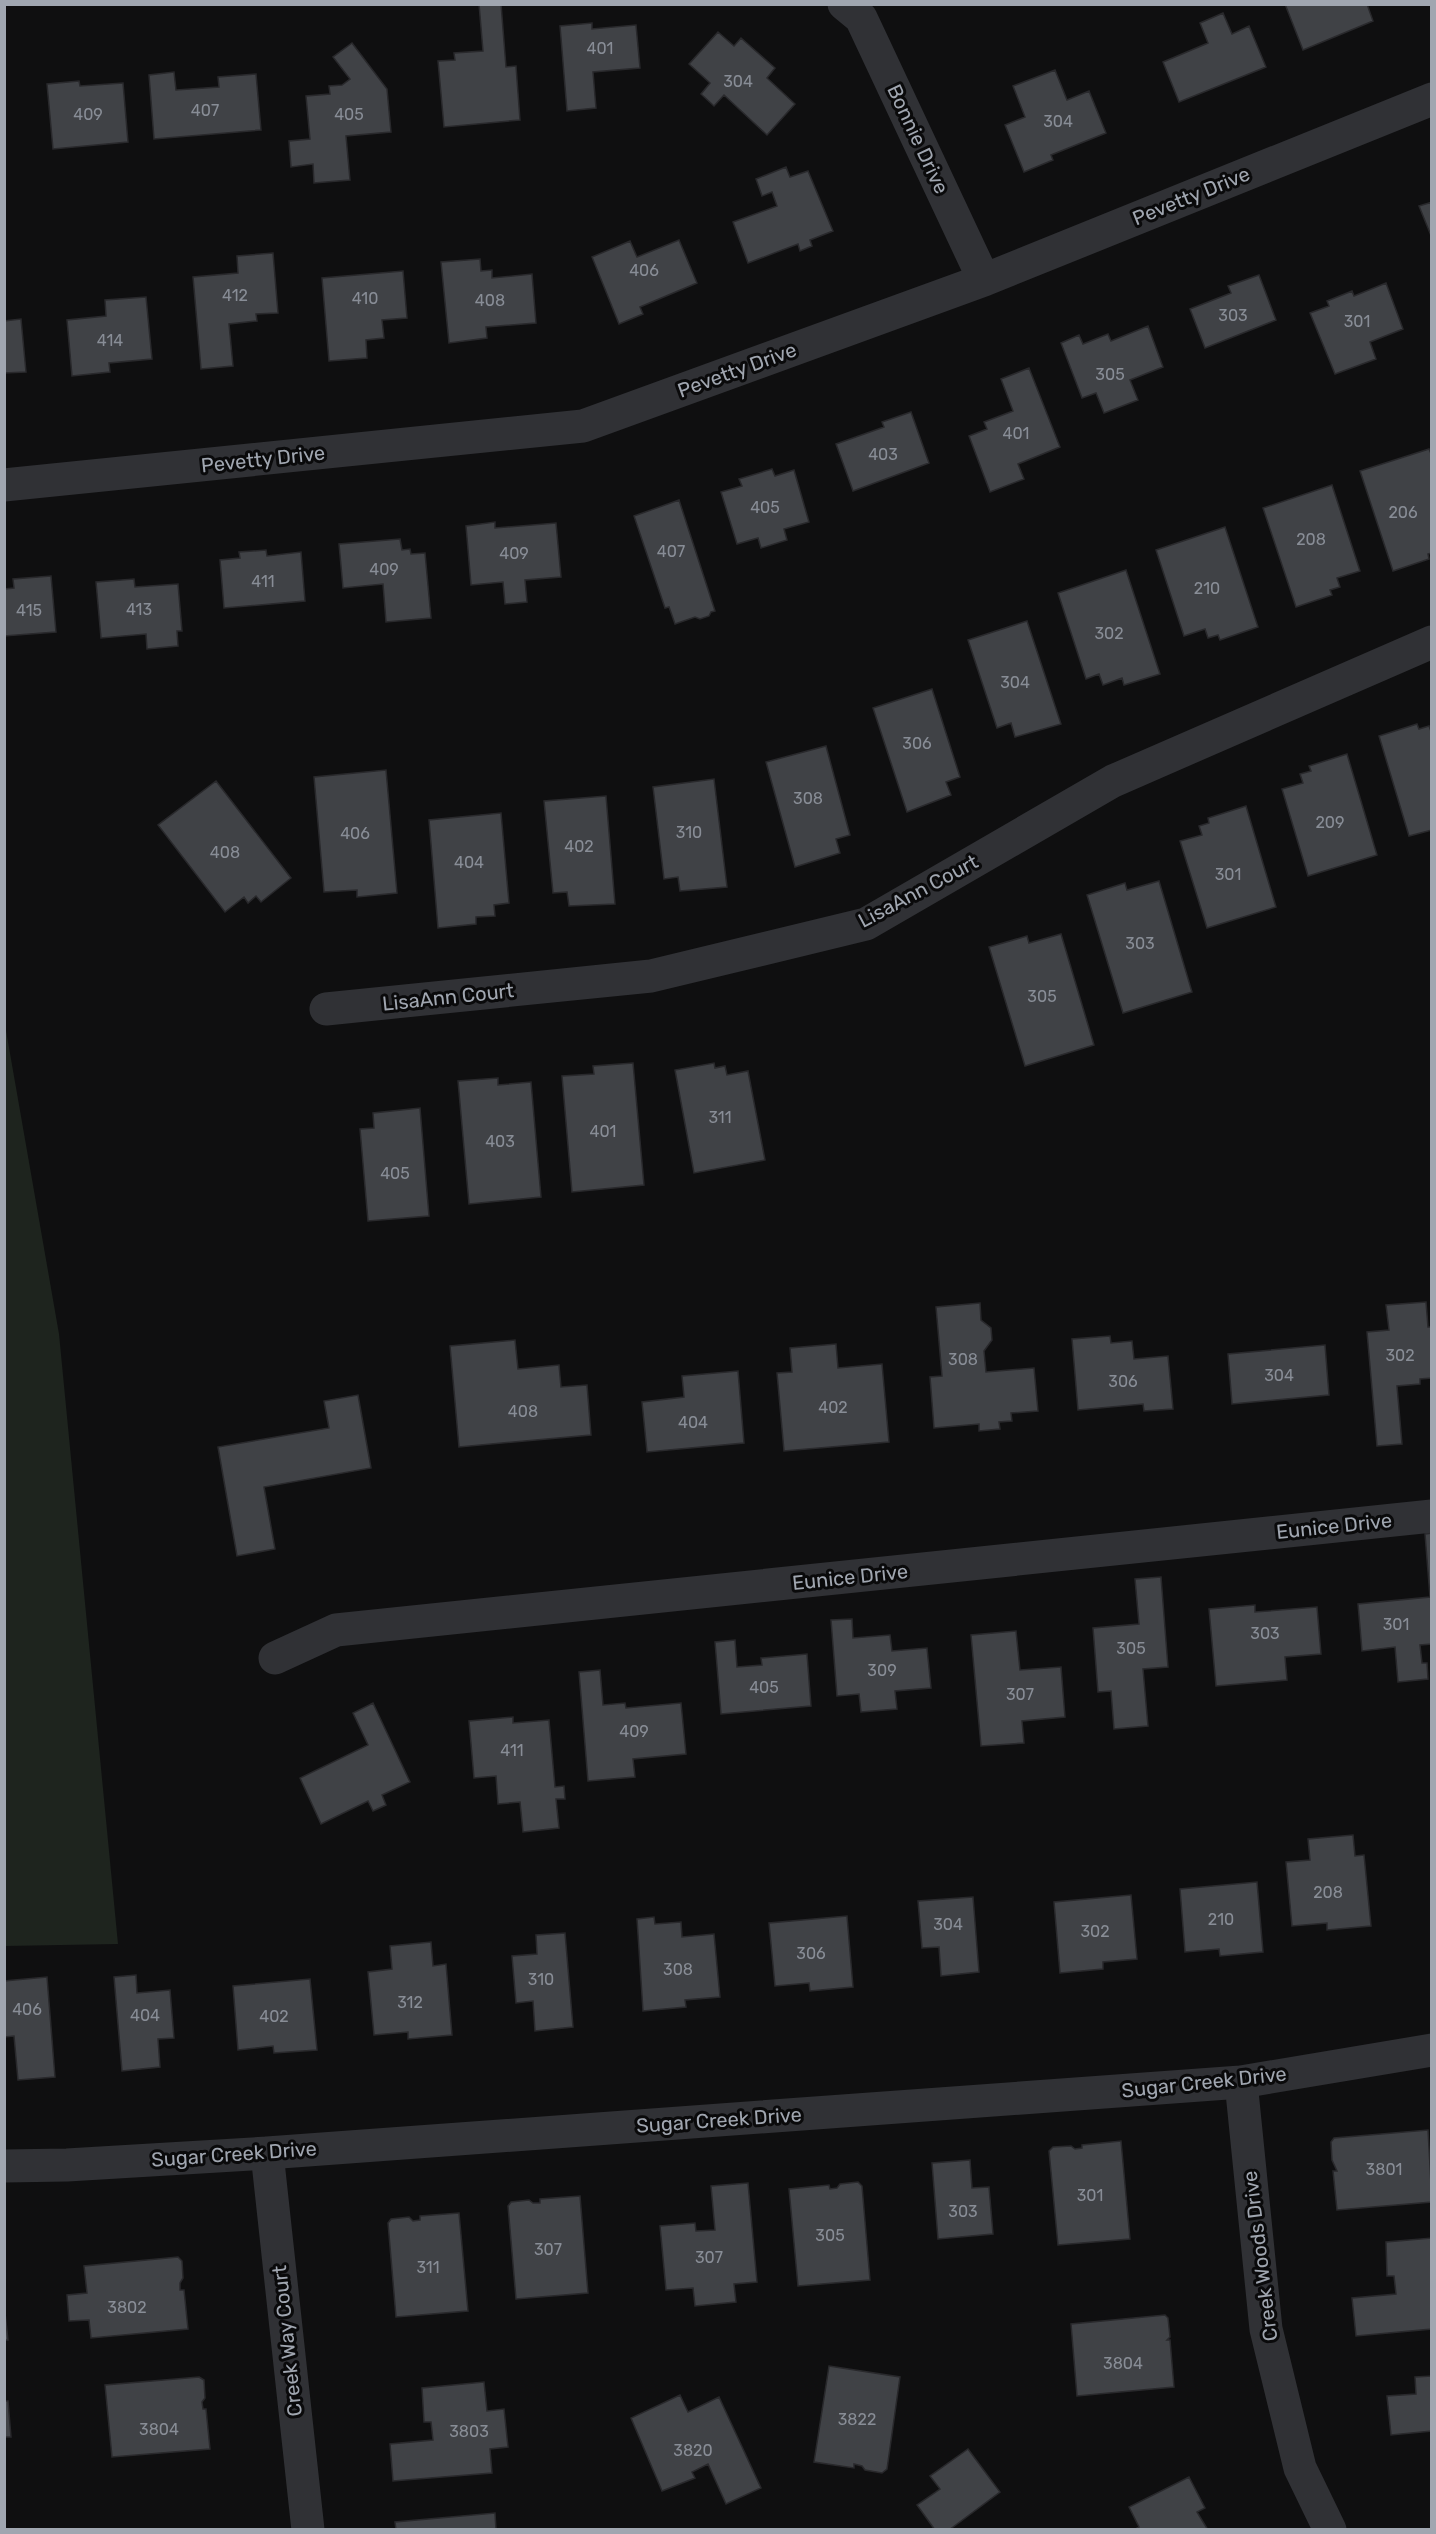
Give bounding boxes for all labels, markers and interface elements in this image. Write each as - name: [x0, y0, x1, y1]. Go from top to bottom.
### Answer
- house number: 401: [587, 39, 613, 58]
- house number: 304: [723, 72, 753, 91]
- street label: Bonnie Drive: [882, 80, 954, 198]
- house number: 407: [191, 101, 219, 120]
- house number: 409: [73, 105, 103, 124]
- house number: 405: [334, 105, 364, 124]
- house number: 304: [1043, 112, 1073, 131]
- street label: Pevetty Drive: [1129, 162, 1253, 230]
- house number: 406: [629, 261, 659, 280]
- house number: 412: [222, 286, 248, 305]
- house number: 410: [352, 289, 378, 308]
- house number: 408: [475, 291, 505, 310]
- house number: 303: [1218, 306, 1248, 325]
- house number: 301: [1344, 312, 1370, 331]
- house number: 414: [97, 331, 123, 350]
- street label: Pevetty Drive: [674, 337, 800, 403]
- house number: 305: [1095, 365, 1125, 384]
- house number: 401: [1003, 424, 1029, 443]
- street label: Pevetty Drive: [200, 441, 326, 477]
- house number: 403: [868, 445, 898, 464]
- house number: 405: [750, 498, 780, 517]
- house number: 206: [1388, 503, 1418, 522]
- house number: 208: [1296, 530, 1326, 549]
- house number: 407: [657, 542, 685, 561]
- house number: 409: [499, 544, 529, 563]
- house number: 409: [369, 560, 399, 579]
- house number: 411: [251, 572, 275, 591]
- house number: 210: [1194, 579, 1220, 598]
- house number: 413: [126, 600, 152, 619]
- house number: 415: [16, 601, 42, 620]
- house number: 302: [1094, 624, 1124, 643]
- house number: 304: [1000, 673, 1030, 692]
- house number: 306: [902, 734, 932, 753]
- house number: 308: [793, 789, 823, 808]
- house number: 209: [1315, 813, 1345, 832]
- house number: 310: [676, 823, 702, 842]
- house number: 406: [340, 824, 370, 843]
- house number: 402: [564, 837, 594, 856]
- house number: 408: [210, 843, 240, 862]
- street label: LisaAnn Court: [854, 849, 982, 933]
- house number: 404: [454, 853, 484, 872]
- house number: 301: [1215, 865, 1241, 884]
- house number: 303: [1125, 934, 1155, 953]
- street label: LisaAnn Court: [381, 978, 515, 1016]
- house number: 305: [1027, 987, 1057, 1006]
- house number: 311: [708, 1108, 732, 1127]
- house number: 401: [590, 1122, 616, 1141]
- house number: 403: [485, 1132, 515, 1151]
- house number: 405: [380, 1164, 410, 1183]
- house number: 302: [1385, 1346, 1415, 1365]
- house number: 308: [948, 1350, 978, 1369]
- house number: 304: [1264, 1366, 1294, 1385]
- house number: 306: [1108, 1372, 1138, 1391]
- house number: 402: [818, 1398, 848, 1417]
- house number: 408: [508, 1402, 538, 1421]
- house number: 404: [678, 1413, 708, 1432]
- street label: Eunice Drive: [1275, 1508, 1393, 1544]
- street label: Eunice Drive: [791, 1559, 909, 1595]
- house number: 301: [1383, 1615, 1409, 1634]
- house number: 303: [1250, 1624, 1280, 1643]
- house number: 305: [1116, 1639, 1146, 1658]
- house number: 309: [867, 1661, 897, 1680]
- house number: 405: [749, 1678, 779, 1697]
- house number: 307: [1006, 1685, 1034, 1704]
- house number: 409: [619, 1722, 649, 1741]
- house number: 411: [500, 1741, 524, 1760]
- house number: 208: [1313, 1883, 1343, 1902]
- house number: 210: [1208, 1910, 1234, 1929]
- house number: 304: [933, 1915, 963, 1934]
- house number: 302: [1080, 1922, 1110, 1941]
- house number: 306: [796, 1944, 826, 1963]
- house number: 308: [663, 1960, 693, 1979]
- house number: 310: [528, 1970, 554, 1989]
- house number: 312: [397, 1993, 423, 2012]
- house number: 406: [12, 2000, 42, 2019]
- house number: 404: [130, 2006, 160, 2025]
- house number: 402: [259, 2007, 289, 2026]
- street label: Sugar Creek Drive: [1120, 2061, 1288, 2103]
- street label: Sugar Creek Drive: [635, 2102, 803, 2138]
- street label: Sugar Creek Drive: [150, 2136, 318, 2172]
- house number: 3801: [1366, 2160, 1402, 2179]
- street label: Creek Woods Drive: [1238, 2169, 1282, 2343]
- house number: 301: [1077, 2186, 1103, 2205]
- house number: 303: [948, 2202, 978, 2221]
- house number: 305: [815, 2226, 845, 2245]
- house number: 307: [534, 2240, 562, 2259]
- house number: 307: [695, 2248, 723, 2267]
- house number: 311: [416, 2258, 440, 2277]
- street label: Creek Way Court: [267, 2264, 307, 2418]
- house number: 3802: [107, 2298, 147, 2317]
- house number: 3804: [1103, 2354, 1143, 2373]
- house number: 3822: [838, 2410, 876, 2429]
- house number: 3804: [139, 2420, 179, 2439]
- house number: 3803: [449, 2422, 489, 2441]
- house number: 3820: [673, 2441, 713, 2460]

